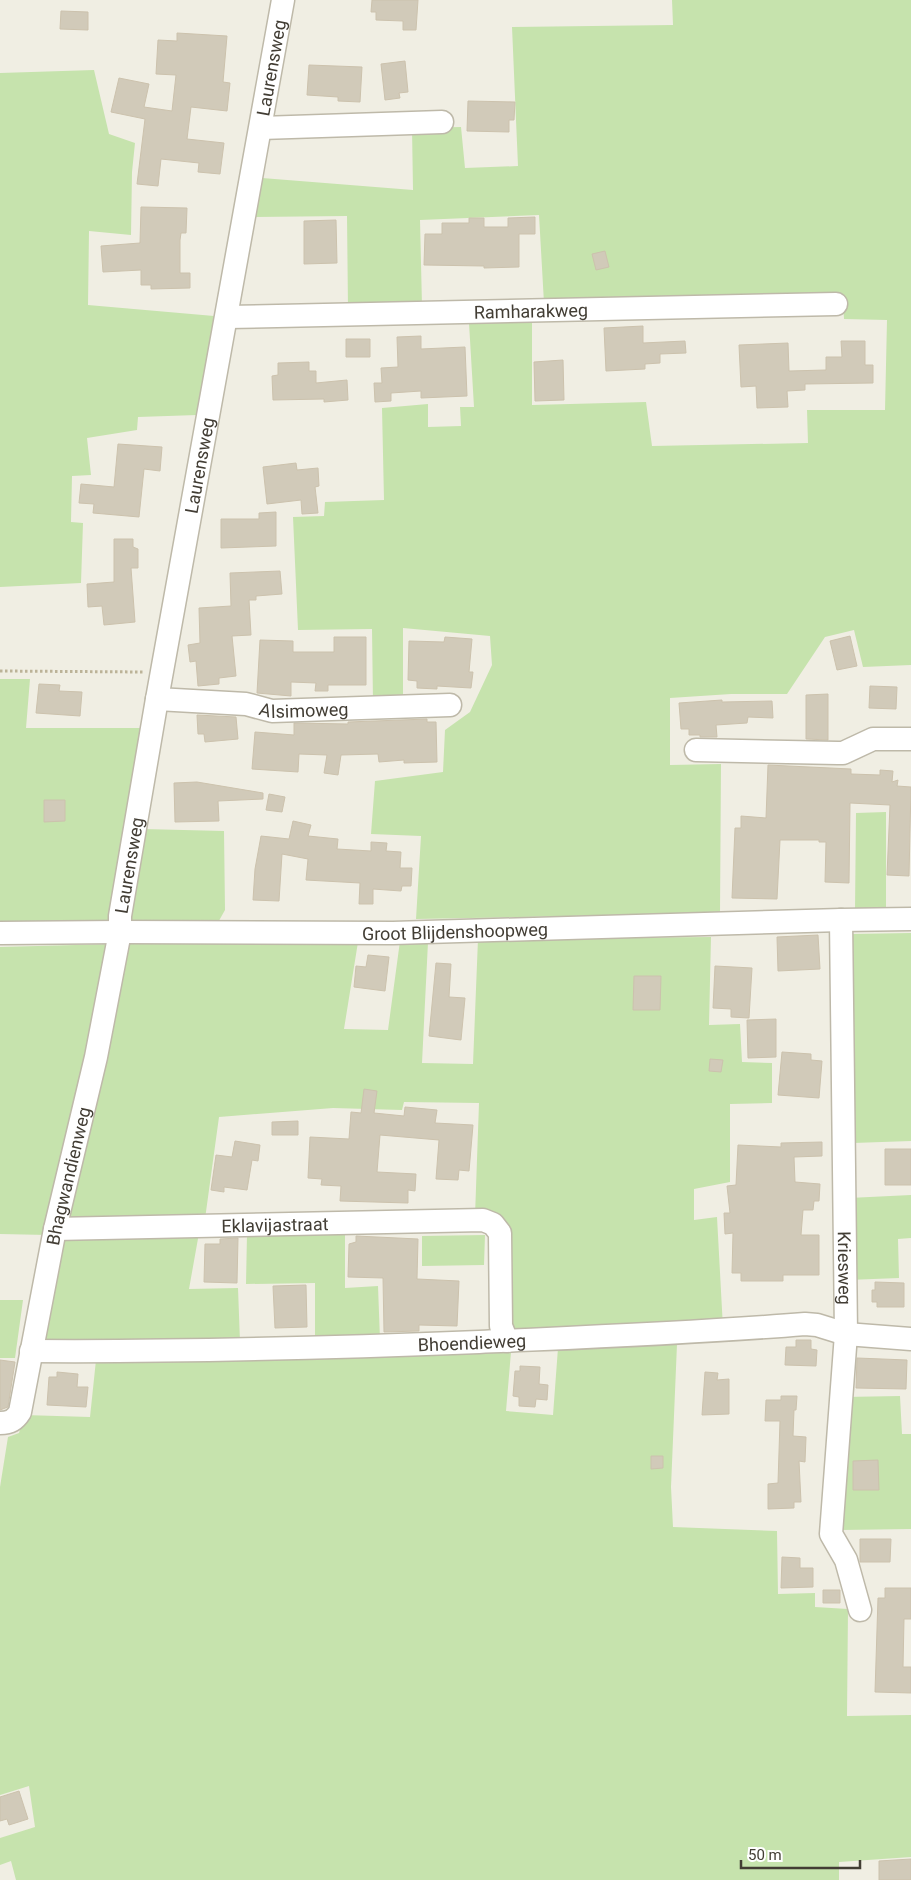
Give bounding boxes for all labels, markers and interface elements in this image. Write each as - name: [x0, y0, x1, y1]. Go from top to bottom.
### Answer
- street label: Laurensweg: [252, 18, 290, 118]
- street label: Ramharakweg: [474, 299, 588, 322]
- street label: Laurensweg: [180, 416, 218, 515]
- street label: Alsimoweg: [257, 698, 349, 722]
- street label: Laurensweg: [110, 815, 147, 915]
- street label: Groot Blijdenshoopweg: [362, 918, 548, 944]
- street label: Bhagwandienweg: [42, 1105, 94, 1247]
- street label: Eklavijastraat: [221, 1213, 329, 1236]
- street label: Kriesweg: [834, 1231, 856, 1305]
- street label: Bhoendieweg: [417, 1329, 526, 1355]
- scale bar: [741, 1838, 860, 1870]
- text: 50 m: [748, 1846, 782, 1864]

